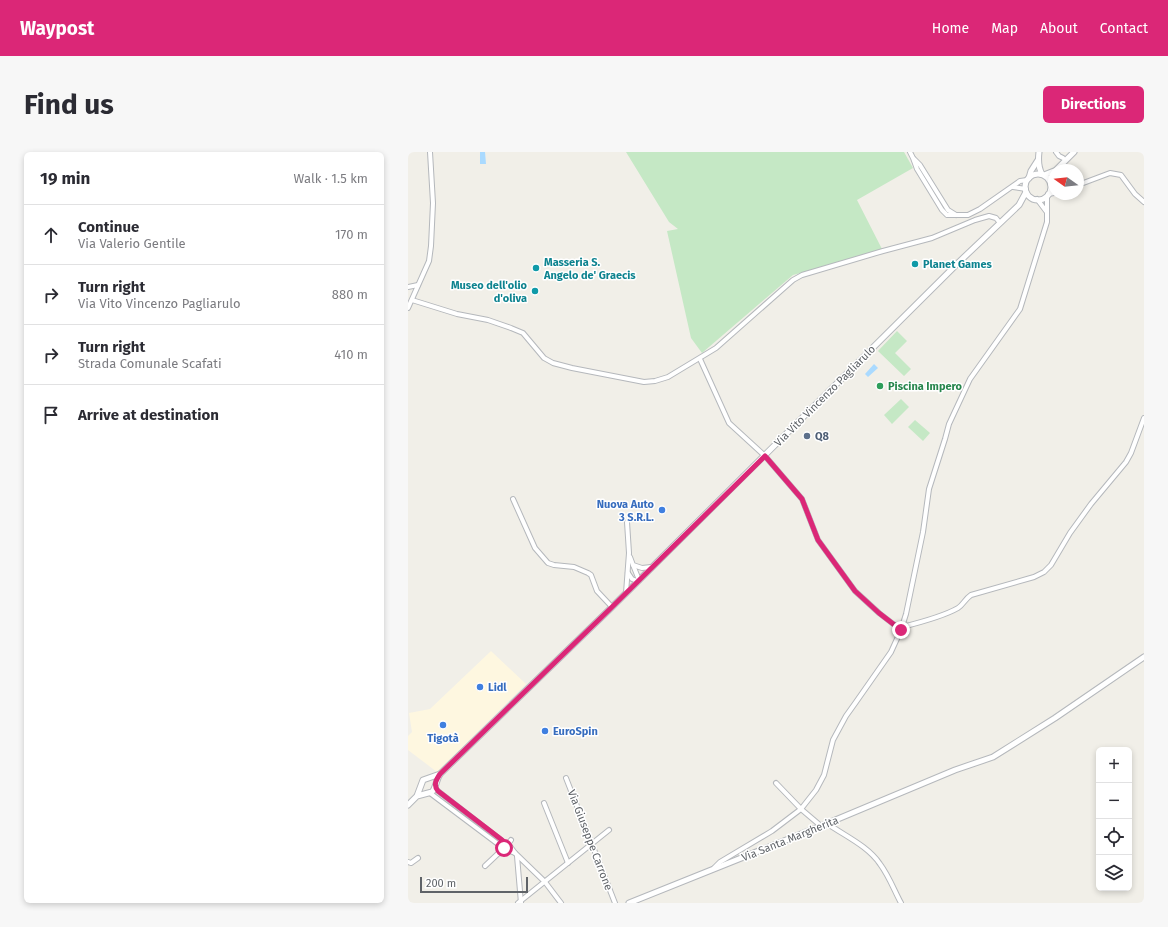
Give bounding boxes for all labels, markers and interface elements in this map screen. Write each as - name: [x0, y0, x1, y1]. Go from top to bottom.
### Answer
- text: Waypost: [20, 17, 94, 40]
- text: Home: [932, 20, 969, 37]
- text: Map: [991, 20, 1018, 37]
- text: About: [1040, 20, 1078, 37]
- text: Contact: [1100, 20, 1148, 37]
- button: Directions: [1043, 86, 1144, 123]
- text: Find us: [24, 88, 114, 121]
- north arrow: [1048, 164, 1084, 200]
- text: 19 min: [40, 168, 90, 189]
- text: Walk · 1.5 km: [294, 171, 368, 186]
- text: Continue: [78, 218, 139, 236]
- icon: ahead: [40, 224, 62, 246]
- text: 170 m: [335, 227, 368, 242]
- text: Via Valerio Gentile: [78, 236, 186, 251]
- place label: Masseria S. Angelo de' Graecis: [543, 256, 636, 282]
- place label: Planet Games: [923, 258, 992, 271]
- marker: Planet Games: [910, 259, 920, 269]
- marker: Masseria S. Angelo de' Graecis: [531, 263, 541, 273]
- text: Turn right: [78, 278, 145, 296]
- place label: Museo dell'olio d'oliva: [451, 279, 528, 305]
- icon: right: [40, 284, 62, 306]
- marker: Museo dell'olio d'oliva: [530, 286, 540, 296]
- text: 880 m: [332, 287, 368, 302]
- text: Via Vito Vincenzo Pagliarulo: [78, 296, 241, 311]
- text: Turn right: [78, 338, 145, 356]
- street label: Via Vito Vincenzo Pagliarulo: [772, 343, 878, 449]
- icon: right: [40, 344, 62, 366]
- text: 410 m: [334, 347, 368, 362]
- text: Strada Comunale Scafati: [78, 356, 222, 371]
- place label: Piscina Impero: [888, 380, 963, 393]
- marker: Piscina Impero: [875, 381, 885, 391]
- icon: arrive: [40, 404, 62, 426]
- text: Arrive at destination: [78, 406, 219, 424]
- place label: Q8: [815, 430, 830, 443]
- marker: Q8: [802, 431, 812, 441]
- place label: Nuova Auto 3 S.R.L.: [597, 498, 655, 524]
- marker: Nuova Auto 3 S.R.L.: [657, 505, 667, 515]
- route end: [892, 621, 910, 639]
- place label: Lidl: [488, 681, 507, 694]
- marker: Lidl: [475, 682, 485, 692]
- marker: Tigotà: [438, 720, 448, 730]
- place label: EuroSpin: [553, 725, 598, 738]
- marker: EuroSpin: [540, 726, 550, 736]
- place label: Tigotà: [427, 732, 459, 745]
- map controls: [1096, 747, 1132, 891]
- button: +: [1096, 747, 1132, 783]
- button: −: [1096, 783, 1132, 819]
- street label: Via Giuseppe Carrone: [565, 788, 615, 892]
- street label: Via Santa Margherita: [740, 814, 840, 864]
- button: locate: [1096, 819, 1132, 855]
- route start: [495, 839, 513, 857]
- button: layers: [1096, 855, 1132, 891]
- scale bar: [420, 875, 528, 894]
- text: 200 m: [426, 877, 456, 890]

